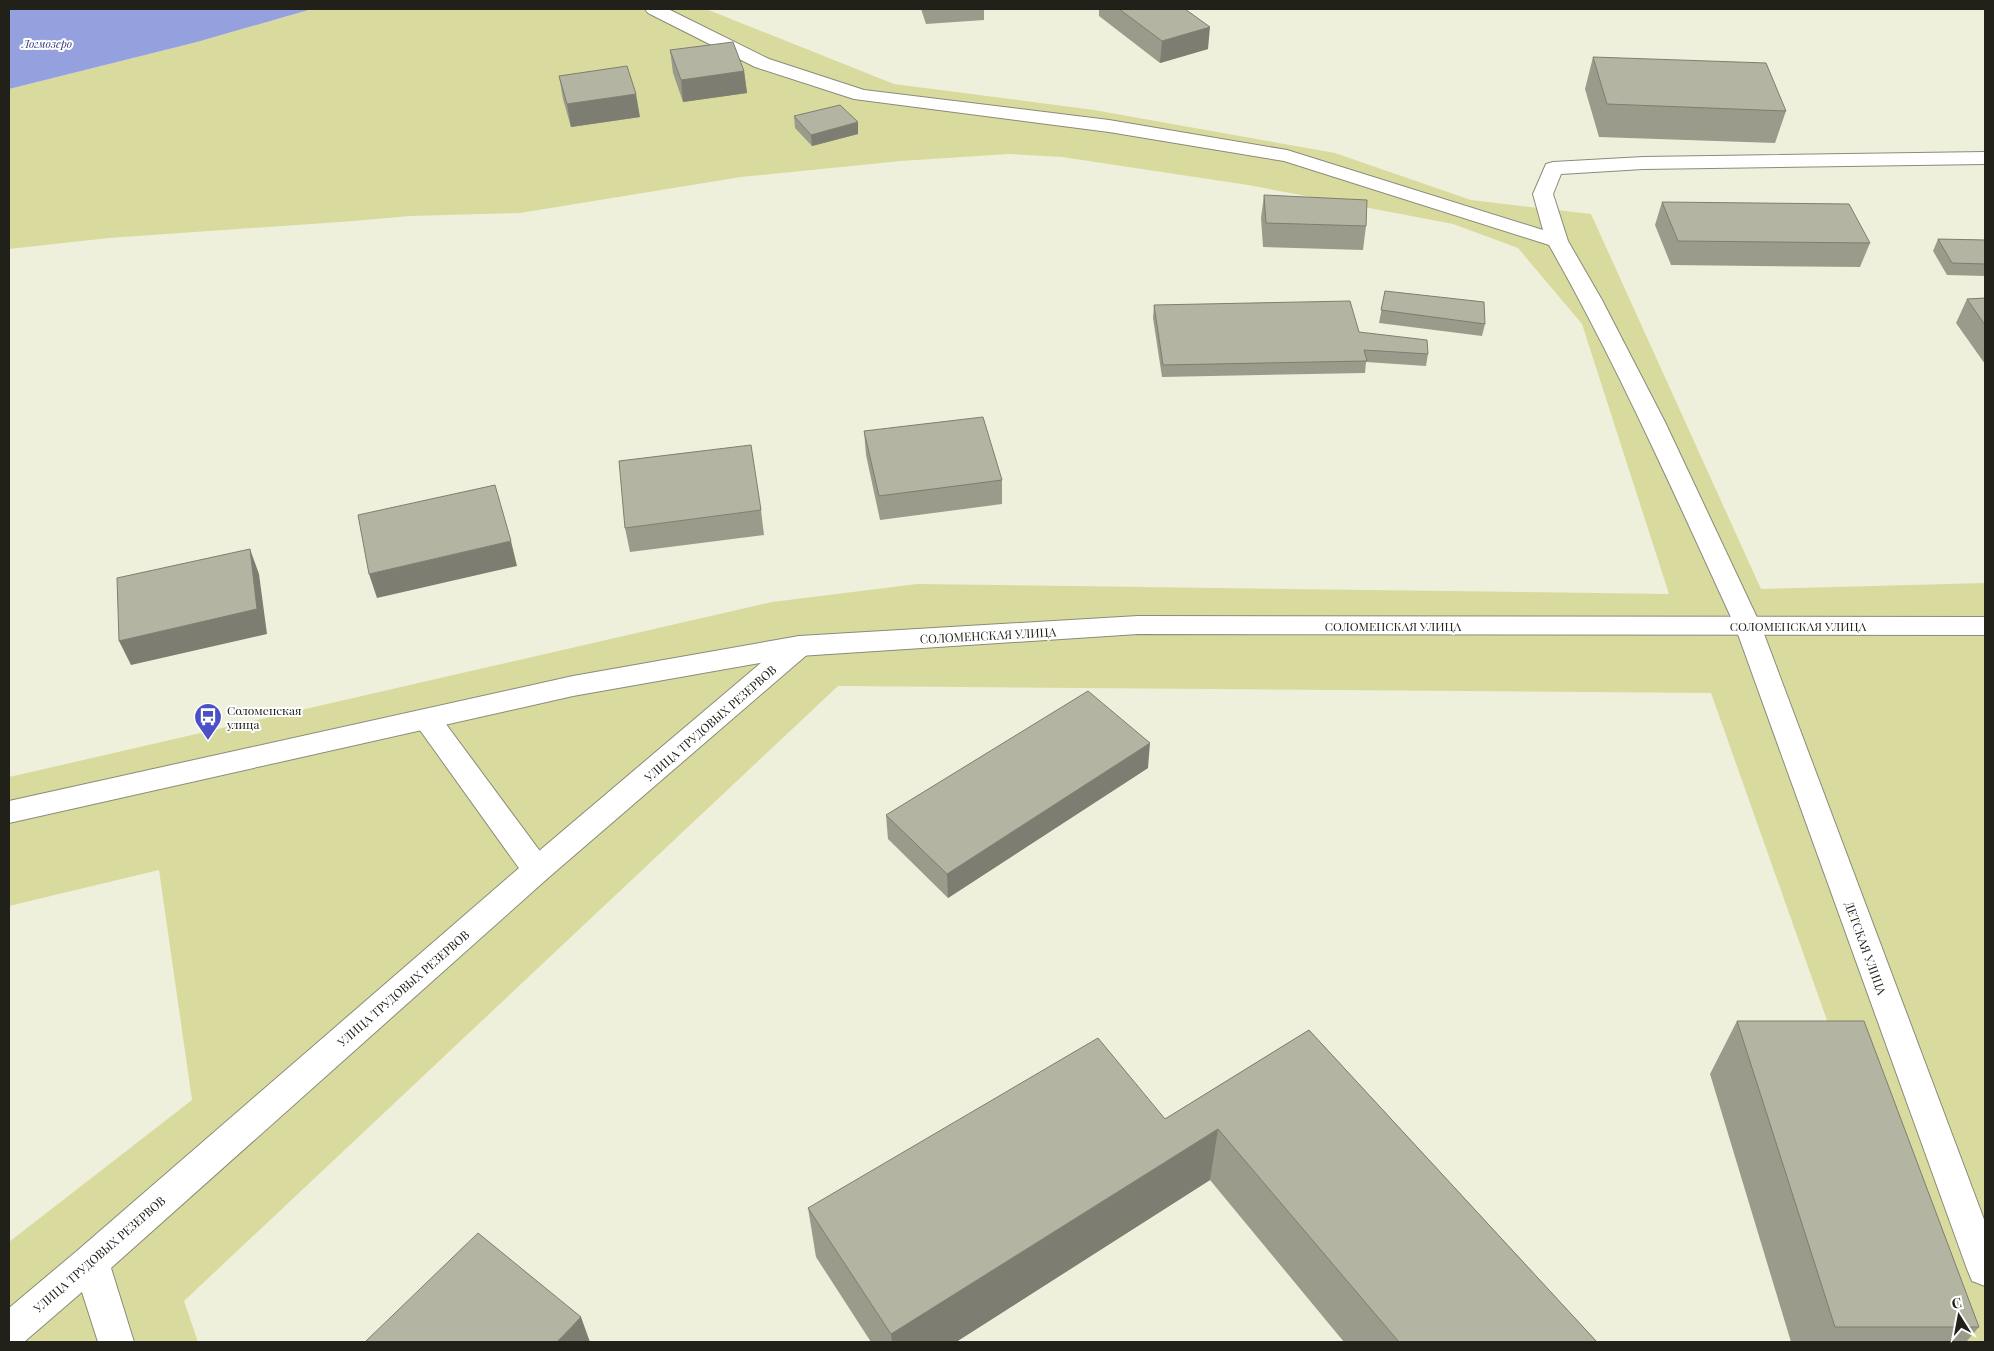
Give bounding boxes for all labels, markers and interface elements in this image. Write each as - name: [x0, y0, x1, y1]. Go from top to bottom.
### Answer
- water label: Логмозеро: [21, 36, 72, 51]
- street label: СОЛОМЕНСКАЯ УЛИЦА: [1325, 618, 1462, 634]
- street label: СОЛОМЕНСКАЯ УЛИЦА: [1730, 618, 1867, 634]
- street label: СОЛОМЕНСКАЯ УЛИЦА: [919, 623, 1057, 647]
- street label: УЛИЦА ТРУДОВЫХ РЕЗЕРВОВ: [640, 661, 779, 785]
- bus stop icon: Соломенская улица: [193, 702, 223, 741]
- place label: Соломенская улица: [226, 702, 302, 732]
- street label: ДЕТСКАЯ УЛИЦА: [1842, 899, 1890, 997]
- street label: УЛИЦА ТРУДОВЫХ РЕЗЕРВОВ: [333, 926, 472, 1050]
- street label: УЛИЦА ТРУДОВЫХ РЕЗЕРВОВ: [29, 1192, 168, 1316]
- north arrow: [1934, 1291, 1984, 1341]
- text: С: [1950, 1292, 1963, 1313]

